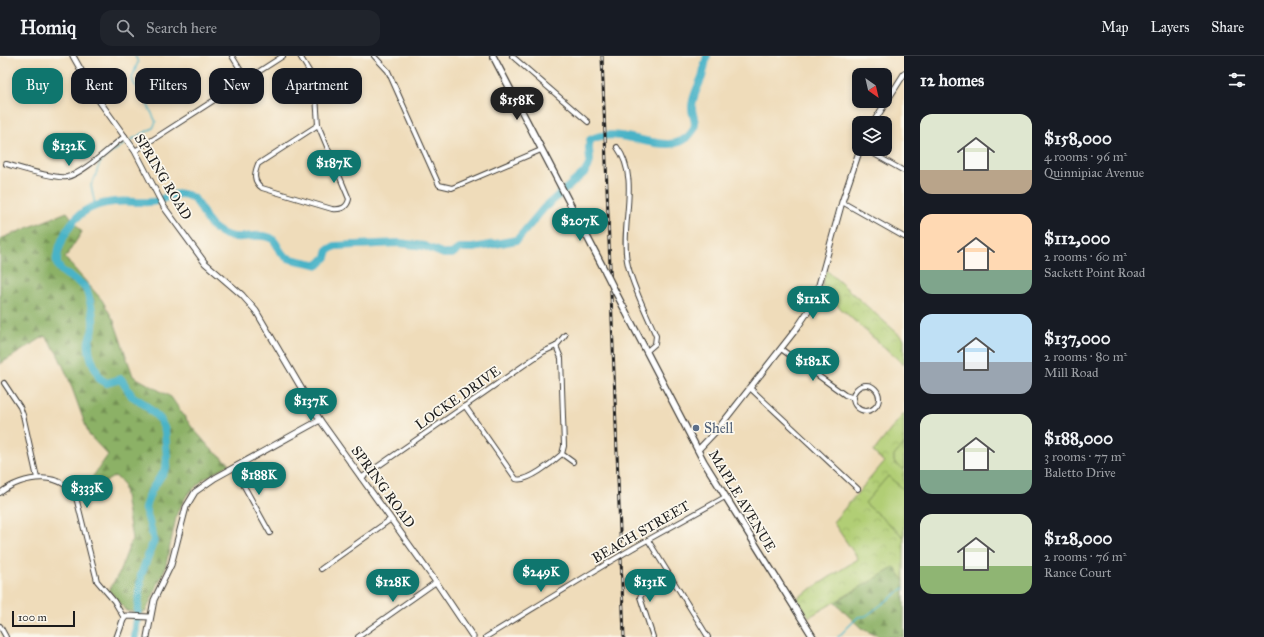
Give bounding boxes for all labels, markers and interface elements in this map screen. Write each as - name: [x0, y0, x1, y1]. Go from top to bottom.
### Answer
- search box: [100, 10, 380, 46]
- text: Homiq: [20, 16, 76, 39]
- icon: search: [114, 17, 136, 39]
- text: Search here: [146, 19, 217, 37]
- text: Map: [1101, 19, 1129, 36]
- text: Layers: [1151, 19, 1189, 36]
- text: Share: [1211, 19, 1244, 36]
- chip: Buy: [12, 68, 63, 104]
- chip: Rent: [71, 68, 127, 104]
- chip: Filters: [135, 68, 201, 104]
- chip: New: [209, 68, 264, 104]
- chip: Apartment: [272, 68, 362, 104]
- north arrow: [852, 68, 892, 108]
- map controls: [852, 68, 892, 156]
- icon: filters: [1226, 69, 1248, 91]
- text: 12 homes: [920, 70, 984, 91]
- pin: $158K: [489, 87, 545, 121]
- text: $158K: [499, 92, 535, 108]
- button: layers: [852, 116, 892, 156]
- text: $158,000: [1044, 128, 1112, 149]
- icon: home: [952, 130, 1000, 178]
- street label: SPRING ROAD: [131, 131, 195, 223]
- pin: $132K: [41, 133, 97, 167]
- text: $132K: [52, 138, 86, 154]
- text: 4 rooms · 96 m²: [1044, 149, 1127, 165]
- pin: $187K: [306, 150, 362, 184]
- text: $187K: [316, 155, 352, 171]
- text: Quinnipiac Avenue: [1044, 165, 1144, 181]
- pin: $207K: [552, 208, 608, 242]
- text: $207K: [561, 213, 599, 229]
- text: $112,000: [1044, 228, 1110, 249]
- icon: home: [952, 230, 1000, 278]
- text: 2 rooms · 60 m²: [1044, 249, 1127, 265]
- text: Sackett Point Road: [1044, 265, 1145, 281]
- pin: $112K: [785, 286, 841, 320]
- text: $112K: [796, 291, 830, 307]
- text: $137,000: [1044, 328, 1111, 349]
- icon: home: [952, 330, 1000, 378]
- pin: $182K: [785, 348, 841, 382]
- text: 2 rooms · 80 m²: [1044, 349, 1127, 365]
- text: $182K: [795, 353, 831, 369]
- street label: LOCKE DRIVE: [412, 362, 504, 434]
- text: Mill Road: [1044, 365, 1099, 381]
- pin: $137K: [283, 388, 339, 422]
- text: $137K: [294, 393, 328, 409]
- place label: Shell: [704, 420, 733, 437]
- marker: Shell: [691, 423, 701, 433]
- text: $188,000: [1044, 428, 1113, 449]
- icon: home: [952, 430, 1000, 478]
- street label: SPRING ROAD: [347, 443, 419, 531]
- street label: MAPLE AVENUE: [705, 447, 779, 555]
- text: 3 rooms · 77 m²: [1044, 449, 1126, 465]
- pin: $188K: [231, 462, 287, 496]
- text: Baletto Drive: [1044, 465, 1116, 481]
- text: $188K: [241, 467, 277, 483]
- pin: $333K: [59, 475, 115, 509]
- text: $333K: [71, 480, 103, 496]
- street label: BEACH STREET: [589, 497, 693, 567]
- text: $128,000: [1044, 528, 1112, 549]
- icon: home: [952, 530, 1000, 578]
- text: 2 rooms · 76 m²: [1044, 549, 1126, 565]
- pin: $249K: [513, 559, 569, 593]
- text: $249K: [522, 564, 560, 580]
- text: Rance Court: [1044, 565, 1111, 581]
- pin: $128K: [365, 569, 421, 603]
- pin: $131K: [622, 569, 678, 603]
- text: $128K: [375, 574, 411, 590]
- text: $131K: [634, 574, 666, 590]
- scale bar: [12, 609, 75, 628]
- text: 100 m: [18, 611, 47, 624]

